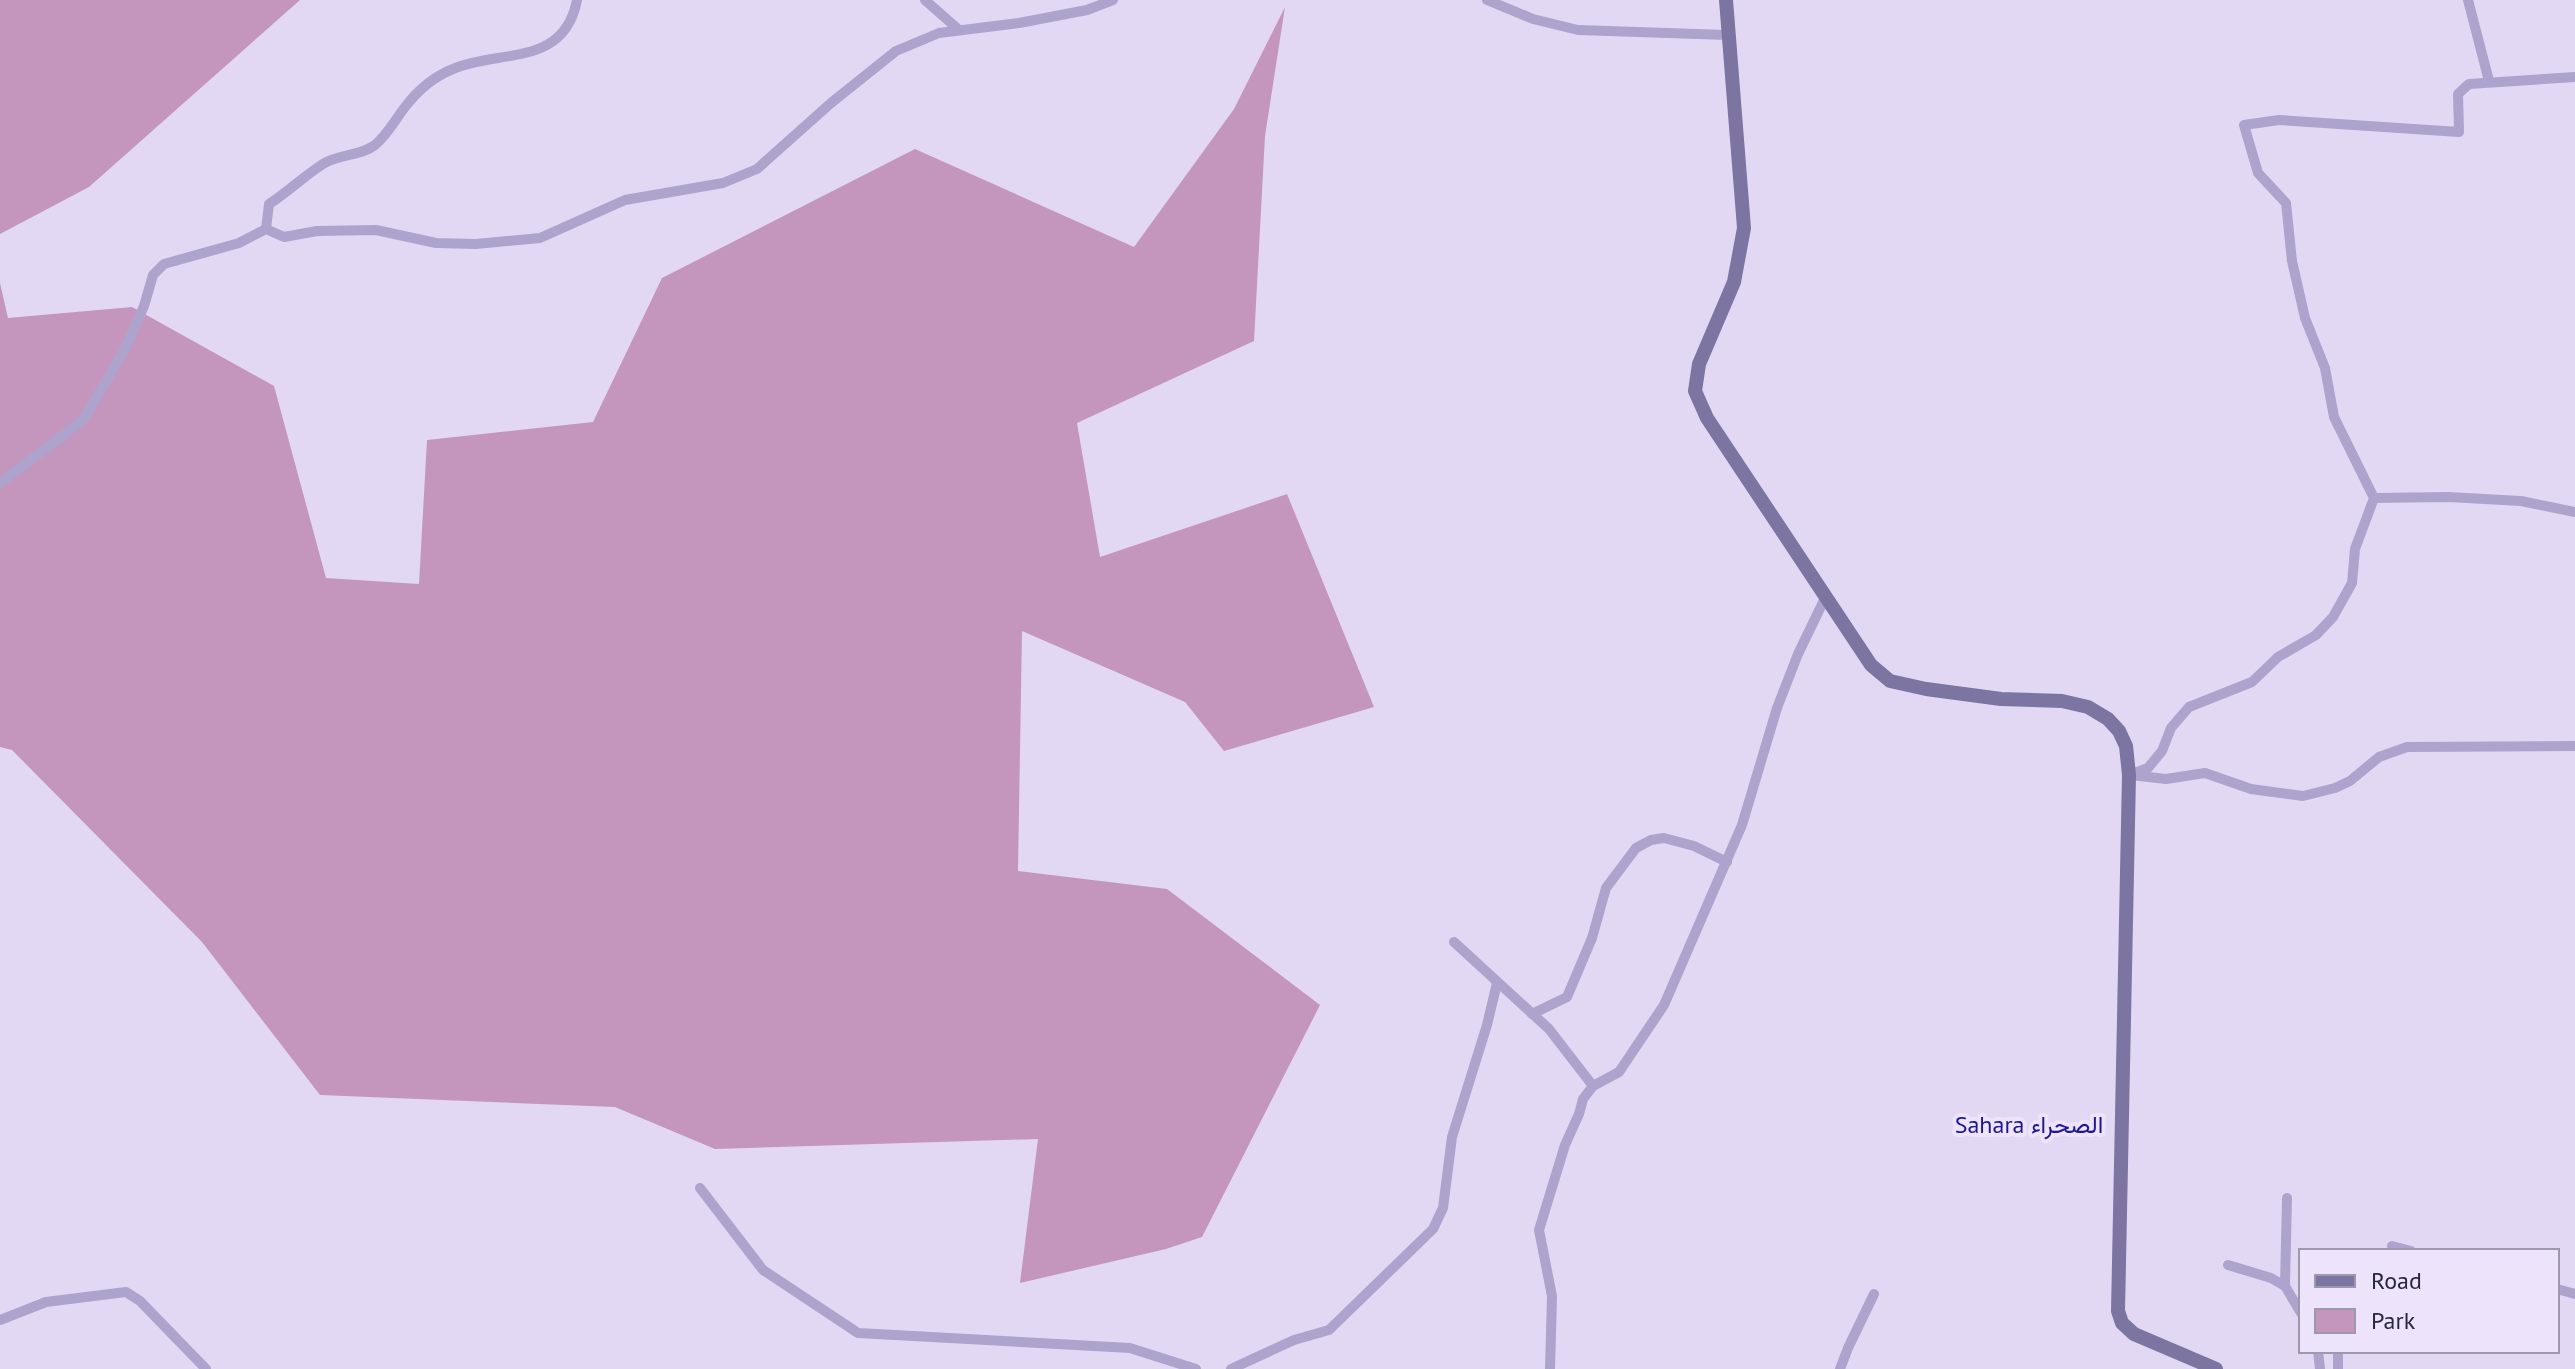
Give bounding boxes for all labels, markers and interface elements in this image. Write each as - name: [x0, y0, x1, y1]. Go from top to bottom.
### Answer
- district label: Sahara الصحراء: [1955, 1109, 2103, 1140]
- legend: [2299, 1249, 2559, 1353]
- text: Road: [2371, 1265, 2422, 1296]
- text: Park: [2371, 1305, 2416, 1336]

